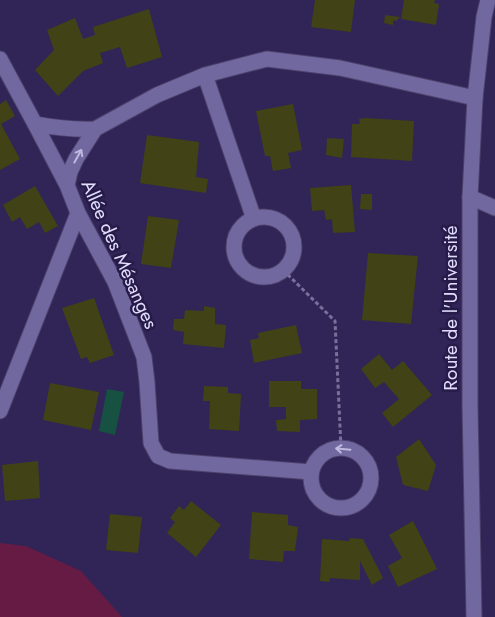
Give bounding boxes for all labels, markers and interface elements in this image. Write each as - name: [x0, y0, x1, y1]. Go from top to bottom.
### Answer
- one-way arrow: [73, 148, 83, 163]
- street label: Allée des Mésanges: [75, 175, 165, 333]
- street label: Route de l'Université: [437, 225, 464, 391]
- one-way arrow: [335, 444, 351, 454]

